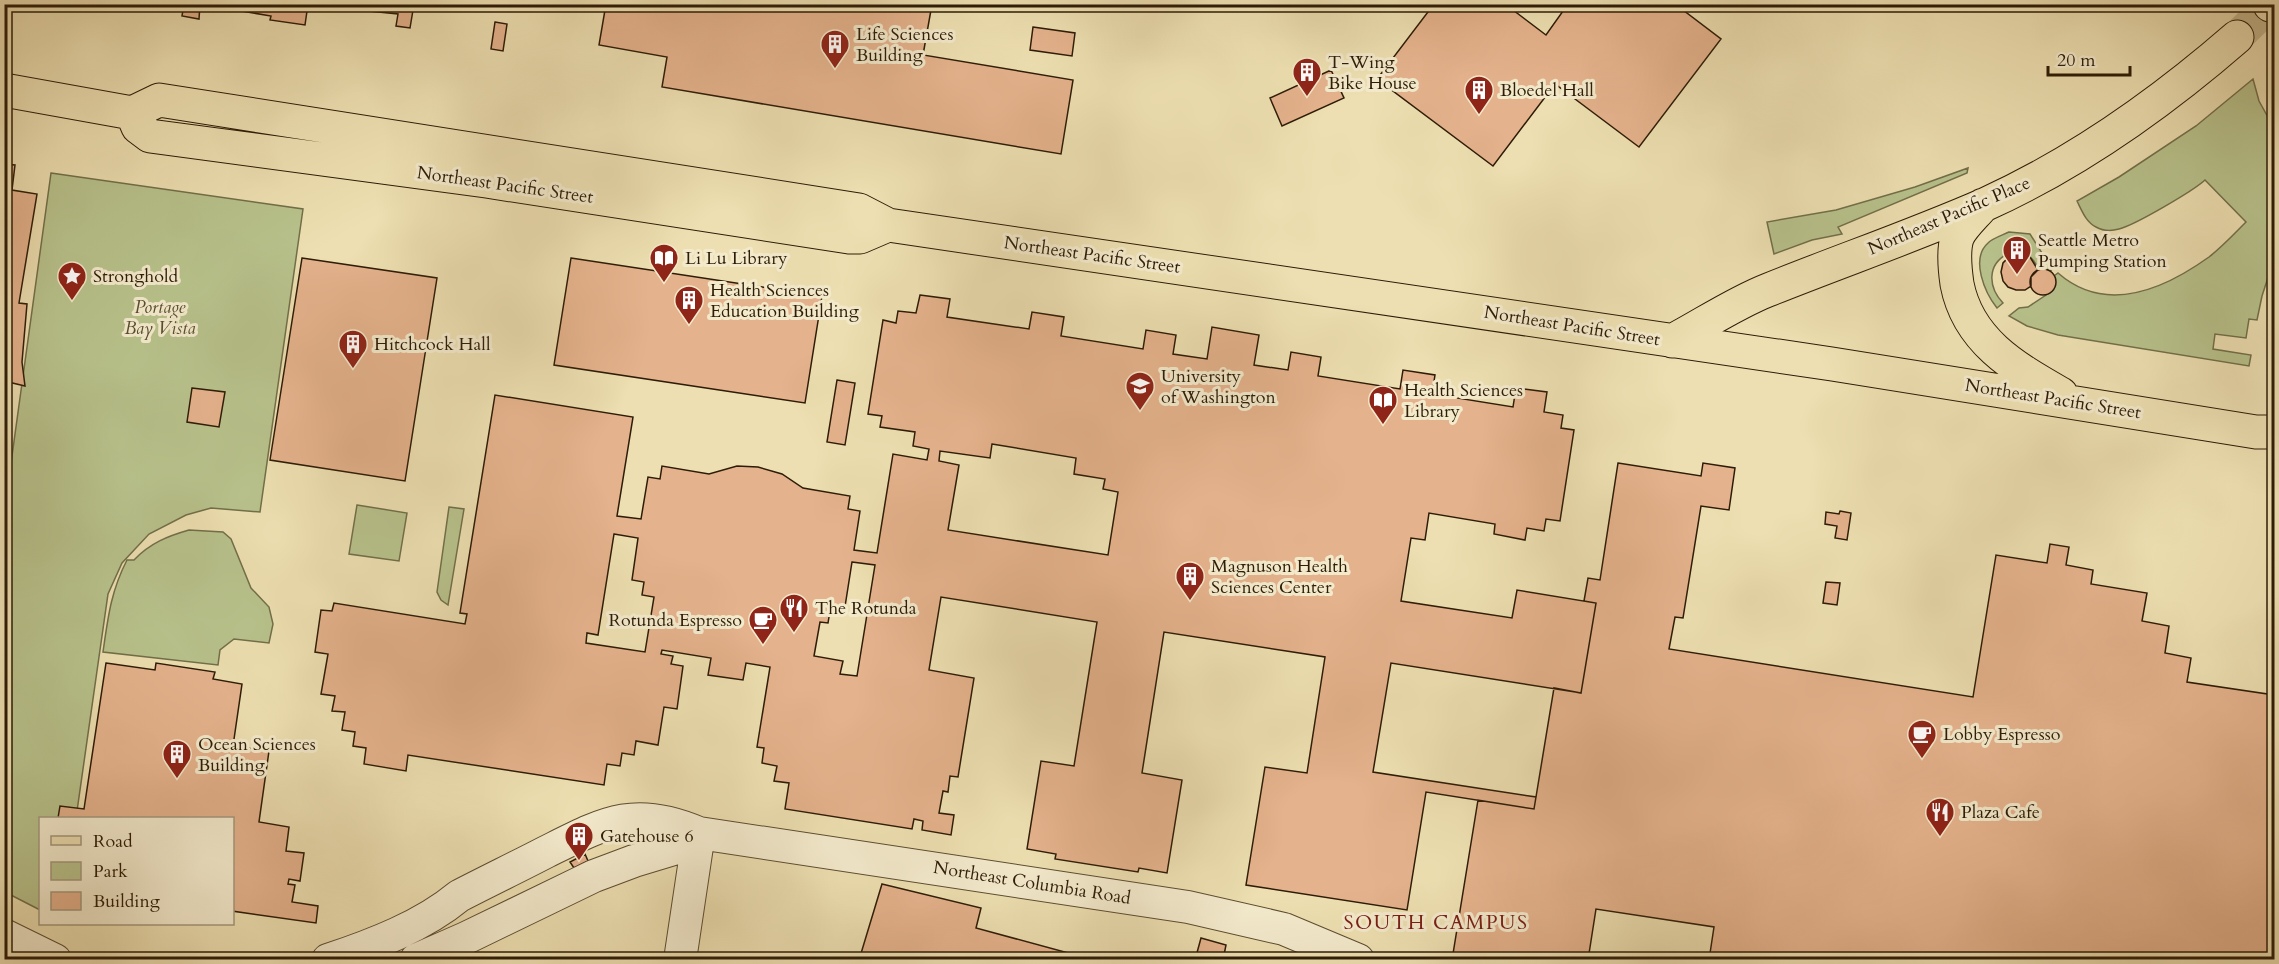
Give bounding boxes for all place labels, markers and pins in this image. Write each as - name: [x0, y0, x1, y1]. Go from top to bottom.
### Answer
- place label: Life Sciences Building: [856, 22, 954, 68]
- building icon: Life Sciences Building: [819, 28, 851, 70]
- place label: T-Wing Bike House: [1328, 50, 1417, 96]
- building icon: T-Wing Bike House: [1291, 56, 1323, 98]
- building icon: Bloedel Hall: [1463, 74, 1495, 116]
- place label: Bloedel Hall: [1500, 78, 1594, 103]
- place label: Seattle Metro Pumping Station: [2038, 228, 2168, 274]
- building icon: Seattle Metro Pumping Station: [2001, 234, 2033, 276]
- library icon: Li Lu Library: [648, 242, 680, 284]
- place label: Li Lu Library: [685, 246, 788, 271]
- place icon: Stronghold: [56, 260, 88, 302]
- place label: Stronghold: [93, 264, 179, 289]
- place label: Health Sciences Education Building: [710, 278, 860, 324]
- building icon: Health Sciences Education Building: [673, 284, 705, 326]
- building icon: Hitchcock Hall: [337, 328, 369, 370]
- place label: Hitchcock Hall: [374, 332, 491, 357]
- place label: University of Washington: [1161, 364, 1276, 410]
- school or university icon: University of Washington: [1124, 370, 1156, 412]
- place label: Health Sciences Library: [1404, 378, 1523, 424]
- library icon: Health Sciences Library: [1367, 384, 1399, 426]
- place label: Magnuson Health Sciences Center: [1211, 554, 1348, 600]
- building icon: Magnuson Health Sciences Center: [1174, 560, 1206, 602]
- restaurant icon: The Rotunda: [778, 592, 810, 634]
- place label: The Rotunda: [815, 596, 917, 621]
- cafe icon: Rotunda Espresso: [747, 604, 779, 646]
- place label: Rotunda Espresso: [609, 608, 742, 633]
- cafe icon: Lobby Espresso: [1906, 718, 1938, 760]
- place label: Lobby Espresso: [1943, 722, 2061, 747]
- place label: Ocean Sciences Building: [198, 732, 316, 778]
- building icon: Ocean Sciences Building: [161, 738, 193, 780]
- restaurant icon: Plaza Cafe: [1924, 796, 1956, 838]
- place label: Plaza Cafe: [1961, 800, 2040, 825]
- building icon: Gatehouse 6: [563, 820, 595, 862]
- place label: Gatehouse 6: [600, 824, 694, 849]

